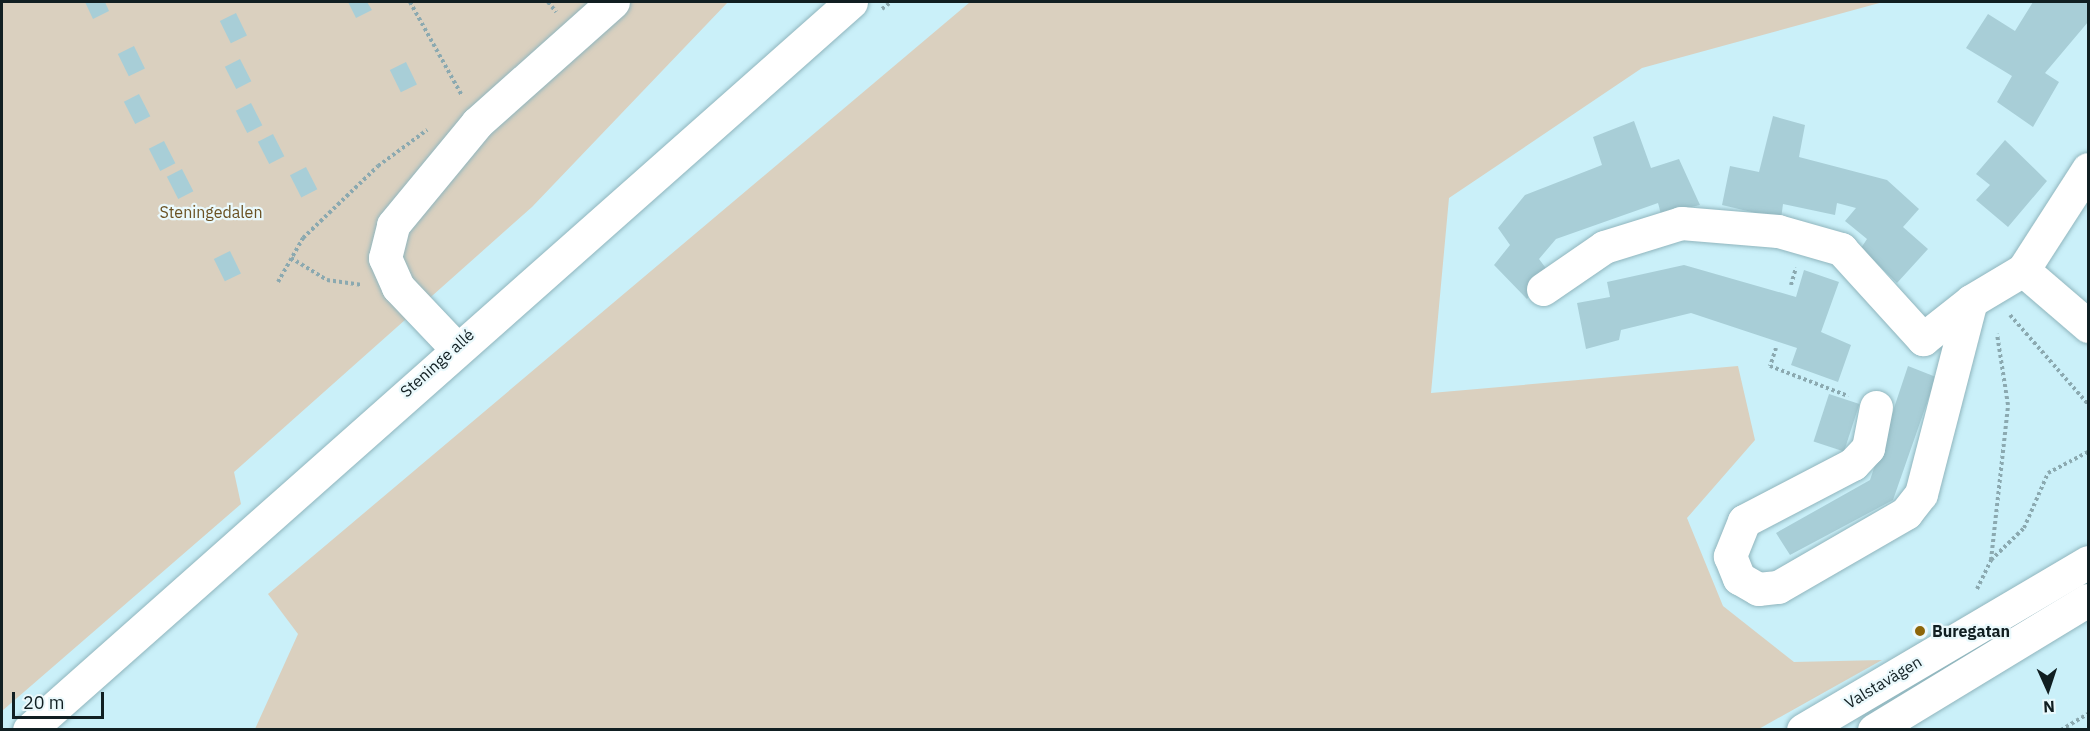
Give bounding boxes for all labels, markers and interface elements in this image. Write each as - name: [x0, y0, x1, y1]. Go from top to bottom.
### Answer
- park label: Steningedalen: [160, 202, 262, 222]
- street label: Steninge allé: [396, 325, 478, 401]
- place label: Buregatan: [1932, 621, 2010, 641]
- marker: Buregatan: [1913, 624, 1927, 638]
- street label: Valstavägen: [1841, 652, 1925, 712]
- north arrow: [2018, 659, 2078, 719]
- scale bar: [15, 680, 106, 718]
- text: 20 m: [23, 691, 65, 714]
- text: N: [2043, 697, 2055, 717]

